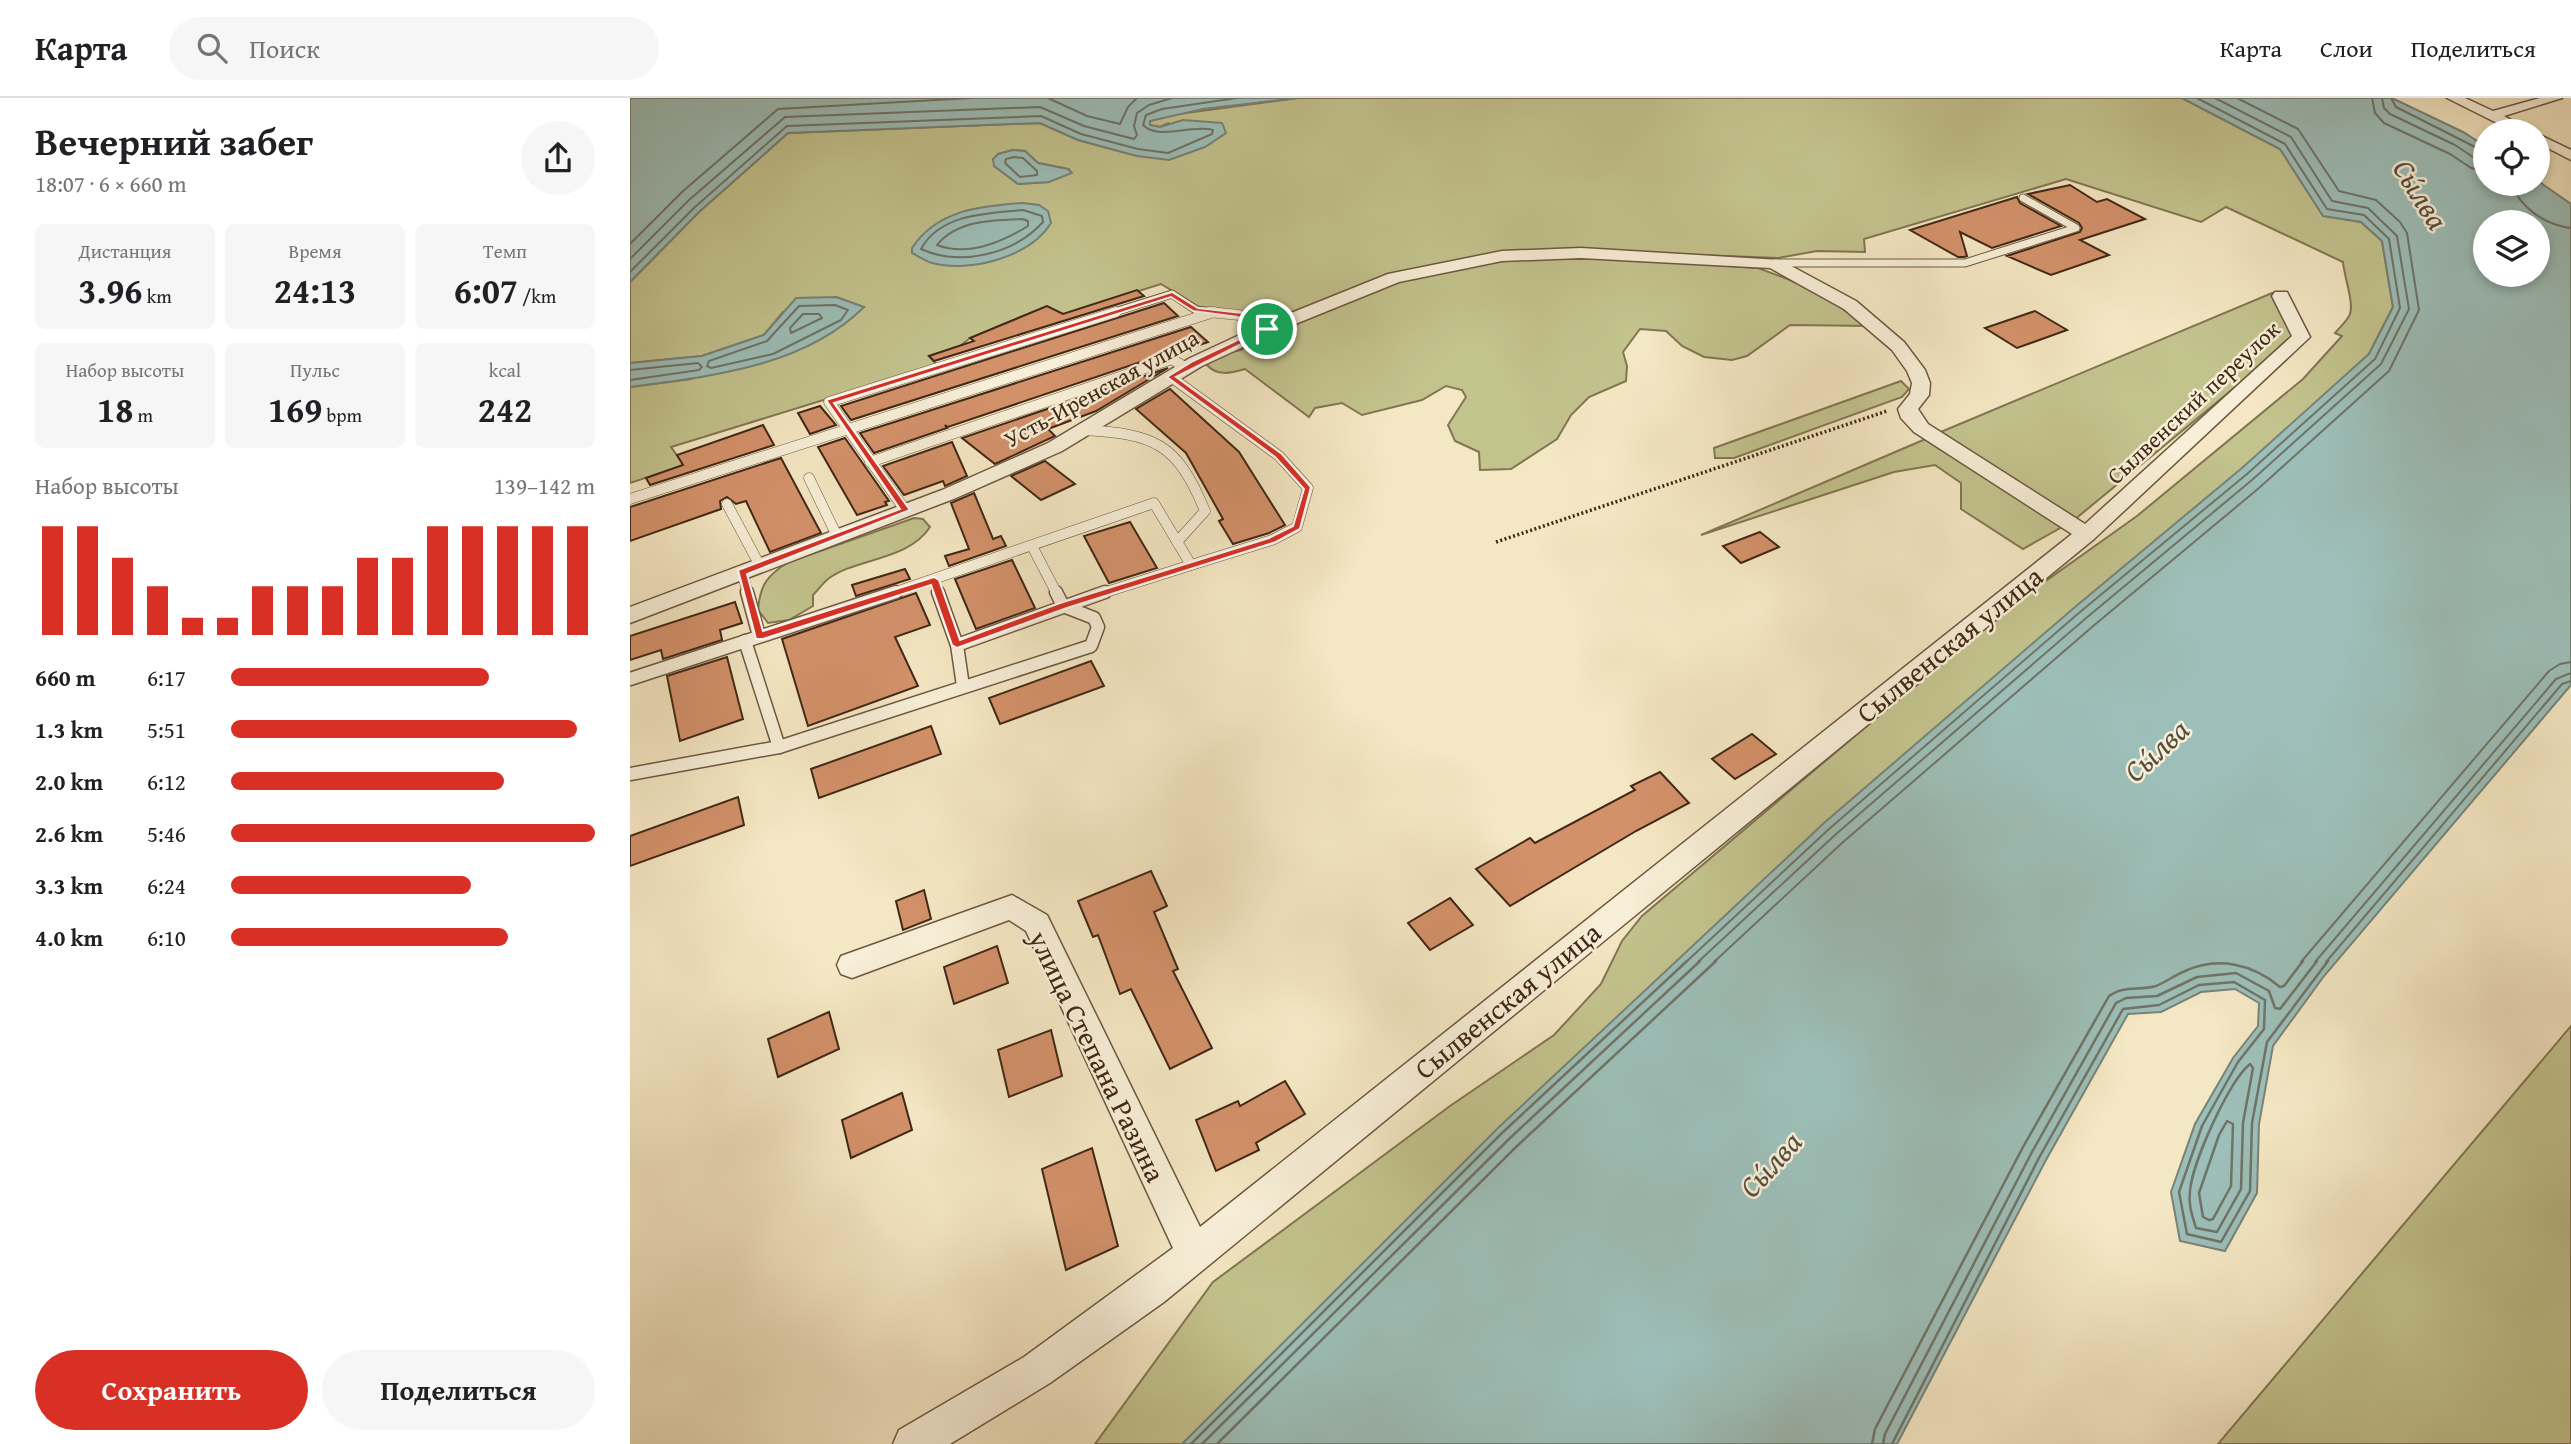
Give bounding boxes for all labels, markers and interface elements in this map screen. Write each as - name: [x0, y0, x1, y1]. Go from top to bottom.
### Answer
- search box: [169, 17, 659, 80]
- text: Карта: [35, 24, 127, 72]
- icon: search: [193, 29, 231, 67]
- text: Поиск: [249, 29, 320, 68]
- text: Карта: [2220, 31, 2282, 66]
- text: Слои: [2320, 31, 2373, 66]
- text: Поделиться: [2411, 31, 2536, 66]
- text: Вечерний забег: [35, 113, 313, 169]
- map controls: [2473, 119, 2550, 287]
- button: locate: [2473, 119, 2550, 196]
- button: share: [521, 121, 595, 195]
- water label: Сы́лва: [2382, 150, 2460, 238]
- text: 18:07 · 6 × 660 m: [35, 167, 187, 200]
- button: layers: [2473, 210, 2550, 287]
- text: Дистанция: [79, 237, 171, 265]
- text: Время: [288, 237, 342, 265]
- text: Темп: [483, 237, 527, 265]
- text: 3.96: [78, 265, 142, 316]
- text: 24:13: [274, 265, 356, 316]
- text: 6:07: [454, 265, 518, 316]
- text: km: [142, 282, 172, 310]
- text: /km: [518, 282, 556, 310]
- pin: [1237, 299, 1297, 359]
- icon: arrive: [1248, 310, 1286, 348]
- street label: Сылвенский переулок: [2099, 313, 2287, 491]
- street label: Усть-Иренская улица: [998, 321, 1204, 455]
- text: Набор высоты: [66, 356, 184, 384]
- text: Пульс: [290, 356, 340, 384]
- text: kcal: [489, 356, 521, 384]
- text: 18: [97, 384, 133, 435]
- text: 169: [268, 384, 322, 435]
- text: 242: [478, 384, 532, 435]
- text: m: [133, 401, 153, 429]
- text: bpm: [322, 401, 362, 429]
- text: Набор высоты: [35, 469, 179, 502]
- text: 139–142 m: [494, 469, 595, 502]
- street label: Сылвенская улица: [1847, 555, 2052, 732]
- text: 660 m: [35, 661, 96, 694]
- text: 6:17: [147, 661, 186, 694]
- water label: Сы́лва: [2113, 708, 2199, 792]
- text: 1.3 km: [35, 713, 103, 746]
- text: 5:51: [147, 713, 186, 746]
- text: 2.0 km: [35, 765, 103, 798]
- text: 6:12: [147, 765, 186, 798]
- text: 2.6 km: [35, 817, 103, 850]
- text: 5:46: [147, 817, 186, 850]
- text: 3.3 km: [35, 869, 103, 902]
- text: 6:24: [147, 869, 186, 902]
- street label: Сылвенская улица: [1405, 911, 1610, 1088]
- text: 4.0 km: [35, 921, 103, 954]
- text: 6:10: [147, 921, 186, 954]
- street label: улица Степана Разина: [1019, 922, 1177, 1189]
- water label: Сы́лва: [1728, 1121, 1812, 1207]
- button: Сохранить: [35, 1350, 308, 1430]
- button: Поделиться: [322, 1350, 595, 1430]

